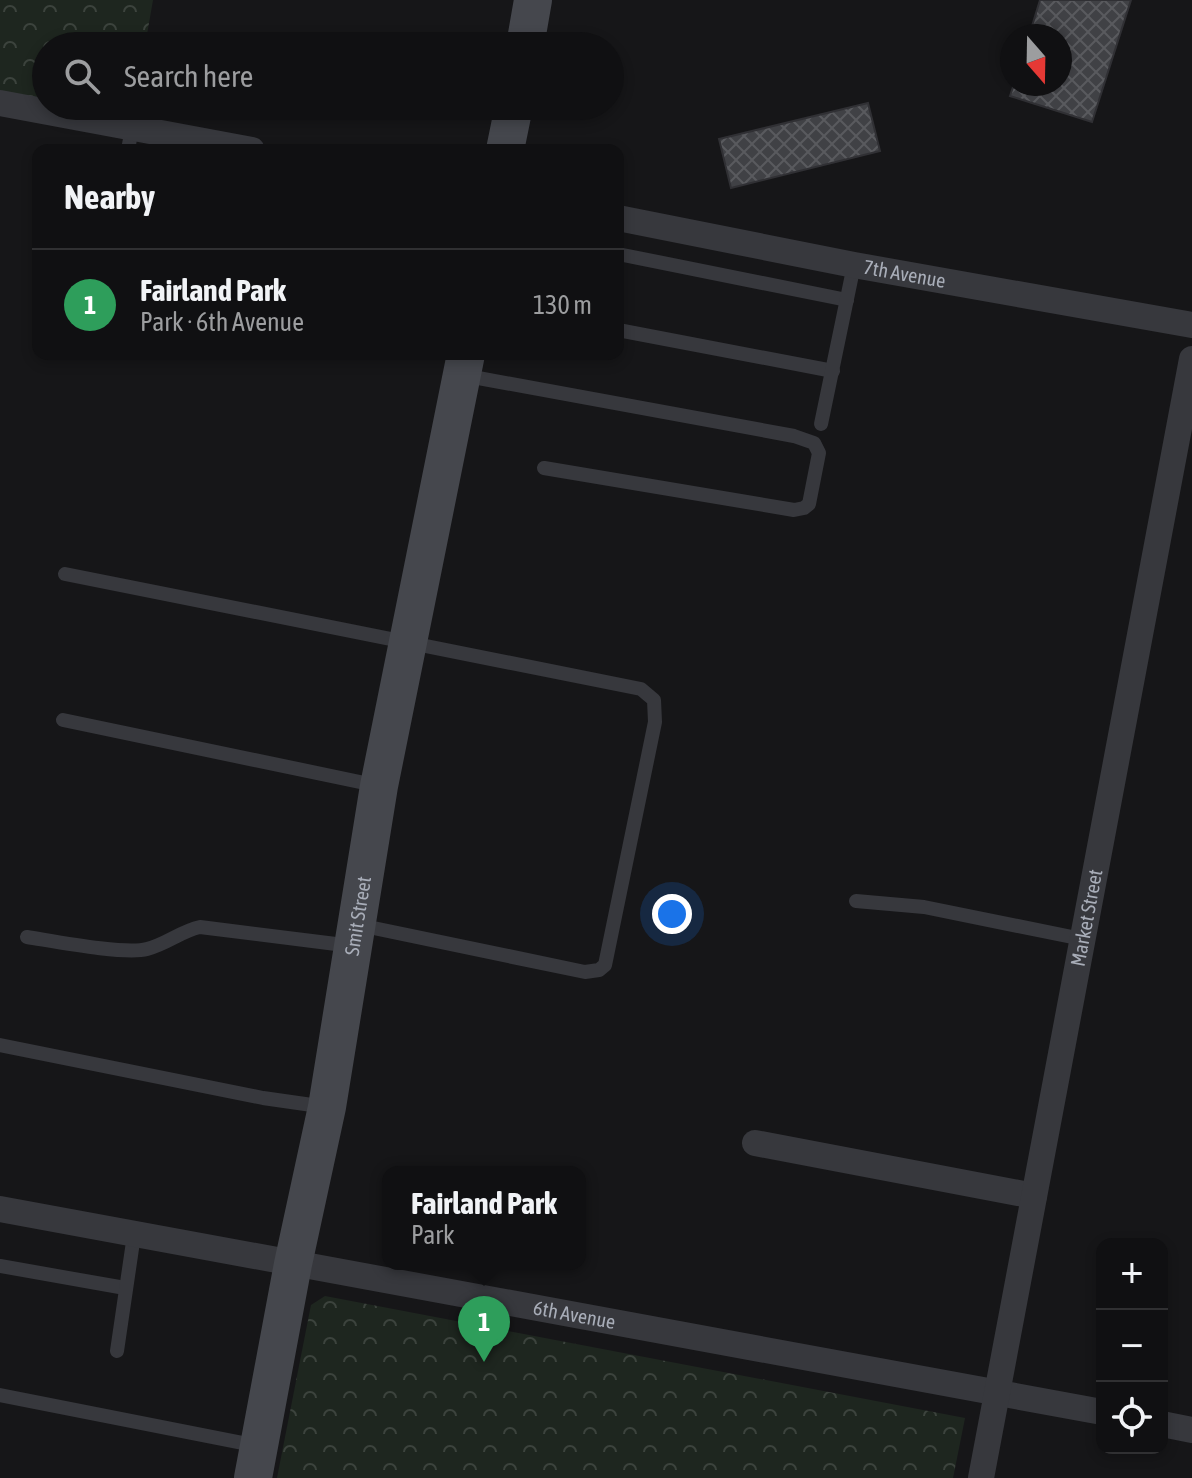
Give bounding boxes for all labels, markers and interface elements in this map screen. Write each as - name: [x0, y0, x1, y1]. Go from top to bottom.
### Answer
- north arrow: [1000, 24, 1072, 96]
- search box: [32, 32, 624, 120]
- icon: search: [60, 54, 104, 98]
- text: Search here: [124, 59, 253, 93]
- text: Nearby: [64, 177, 155, 216]
- street label: 7th Avenue: [862, 255, 948, 292]
- text: Fairland Park: [140, 273, 286, 307]
- text: 1: [84, 290, 96, 320]
- text: 130 m: [533, 290, 592, 320]
- text: Park · 6th Avenue: [140, 307, 304, 337]
- street label: Market Street: [1066, 867, 1107, 968]
- street label: Smit Street: [340, 874, 375, 957]
- your location: [652, 894, 692, 934]
- popup: [382, 1166, 586, 1270]
- text: Fairland Park: [411, 1186, 557, 1220]
- text: Park: [411, 1220, 454, 1250]
- map controls: [1096, 1238, 1168, 1454]
- button: +: [1096, 1238, 1168, 1310]
- street label: 6th Avenue: [532, 1295, 617, 1333]
- pin: 1: [458, 1296, 510, 1362]
- button: −: [1096, 1310, 1168, 1382]
- button: locate: [1096, 1382, 1168, 1454]

